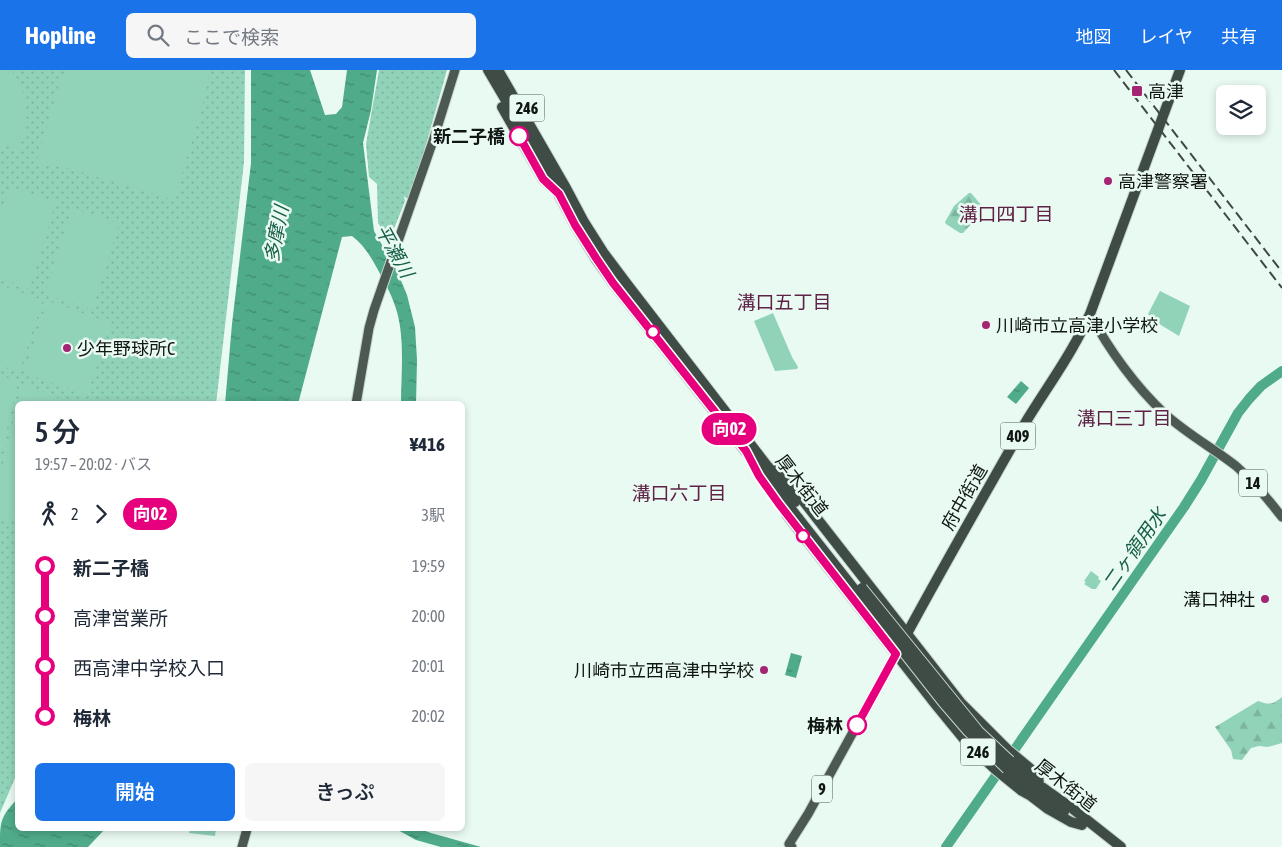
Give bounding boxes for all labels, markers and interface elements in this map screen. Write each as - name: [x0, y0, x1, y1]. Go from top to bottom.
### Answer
- search box: [126, 13, 476, 58]
- icon: search: [144, 21, 172, 49]
- text: Hopline: [25, 22, 96, 49]
- text: ここで検索: [184, 26, 279, 48]
- text: 地図: [1076, 26, 1112, 47]
- text: レイヤ: [1140, 26, 1193, 47]
- text: 共有: [1221, 26, 1257, 47]
- place label: 高津: [1148, 81, 1184, 102]
- marker: 高津: [1130, 84, 1144, 98]
- map controls: [1216, 85, 1266, 135]
- button: layers: [1216, 85, 1266, 135]
- road number: 246: [510, 94, 544, 122]
- place label: 新二子橋: [433, 126, 505, 147]
- marker: 新二子橋: [509, 126, 529, 146]
- place label: 高津警察署: [1118, 171, 1208, 192]
- marker: 高津警察署: [1102, 175, 1114, 187]
- water label: 多摩川: [260, 202, 293, 264]
- district label: 溝口四丁目: [958, 203, 1054, 225]
- water label: 平瀬川: [372, 221, 419, 283]
- district label: 溝口五丁目: [736, 291, 832, 313]
- place label: 川崎市立高津小学校: [996, 315, 1158, 336]
- marker: 川崎市立高津小学校: [980, 319, 992, 331]
- unlabelled marker: [646, 325, 660, 339]
- place label: 少年野球所C: [77, 338, 175, 359]
- marker: 少年野球所C: [61, 342, 73, 354]
- district label: 溝口三丁目: [1076, 407, 1172, 429]
- line badge: 向02: [700, 413, 758, 445]
- text: 5 分: [35, 416, 80, 448]
- text: 向02: [712, 418, 746, 439]
- road number: 409: [1000, 422, 1036, 450]
- text: ¥416: [410, 433, 445, 455]
- street label: 厚木街道: [772, 450, 832, 520]
- text: 19:57 – 20:02 · バス: [35, 455, 152, 473]
- street label: 府中街道: [937, 461, 991, 533]
- road number: 14: [1239, 469, 1267, 496]
- district label: 溝口六丁目: [631, 482, 727, 504]
- icon: walk: [35, 500, 63, 528]
- icon: forward: [87, 500, 115, 528]
- water label: 二ヶ領用水: [1098, 502, 1171, 594]
- text: 向02: [133, 503, 167, 524]
- text: 2: [71, 505, 79, 523]
- text: 3駅: [421, 506, 445, 524]
- unlabelled marker: [796, 529, 810, 543]
- text: 新二子橋: [73, 557, 149, 579]
- text: 19:59: [412, 557, 445, 575]
- place label: 溝口神社: [1183, 589, 1255, 610]
- marker: 溝口神社: [1259, 593, 1271, 605]
- text: 高津営業所: [73, 607, 168, 629]
- text: 20:00: [411, 607, 445, 625]
- text: 西高津中学校入口: [73, 657, 225, 679]
- text: 20:01: [411, 657, 445, 675]
- place label: 川崎市立西高津中学校: [574, 660, 754, 681]
- marker: 川崎市立西高津中学校: [758, 664, 770, 676]
- text: 梅林: [73, 707, 111, 729]
- text: 20:02: [411, 707, 445, 725]
- place label: 梅林: [807, 715, 843, 736]
- marker: 梅林: [847, 715, 867, 735]
- road number: 246: [960, 739, 996, 766]
- street label: 厚木街道: [1031, 755, 1101, 815]
- button: 開始: [35, 763, 235, 821]
- button: きっぷ: [245, 763, 445, 821]
- road number: 9: [812, 776, 832, 802]

